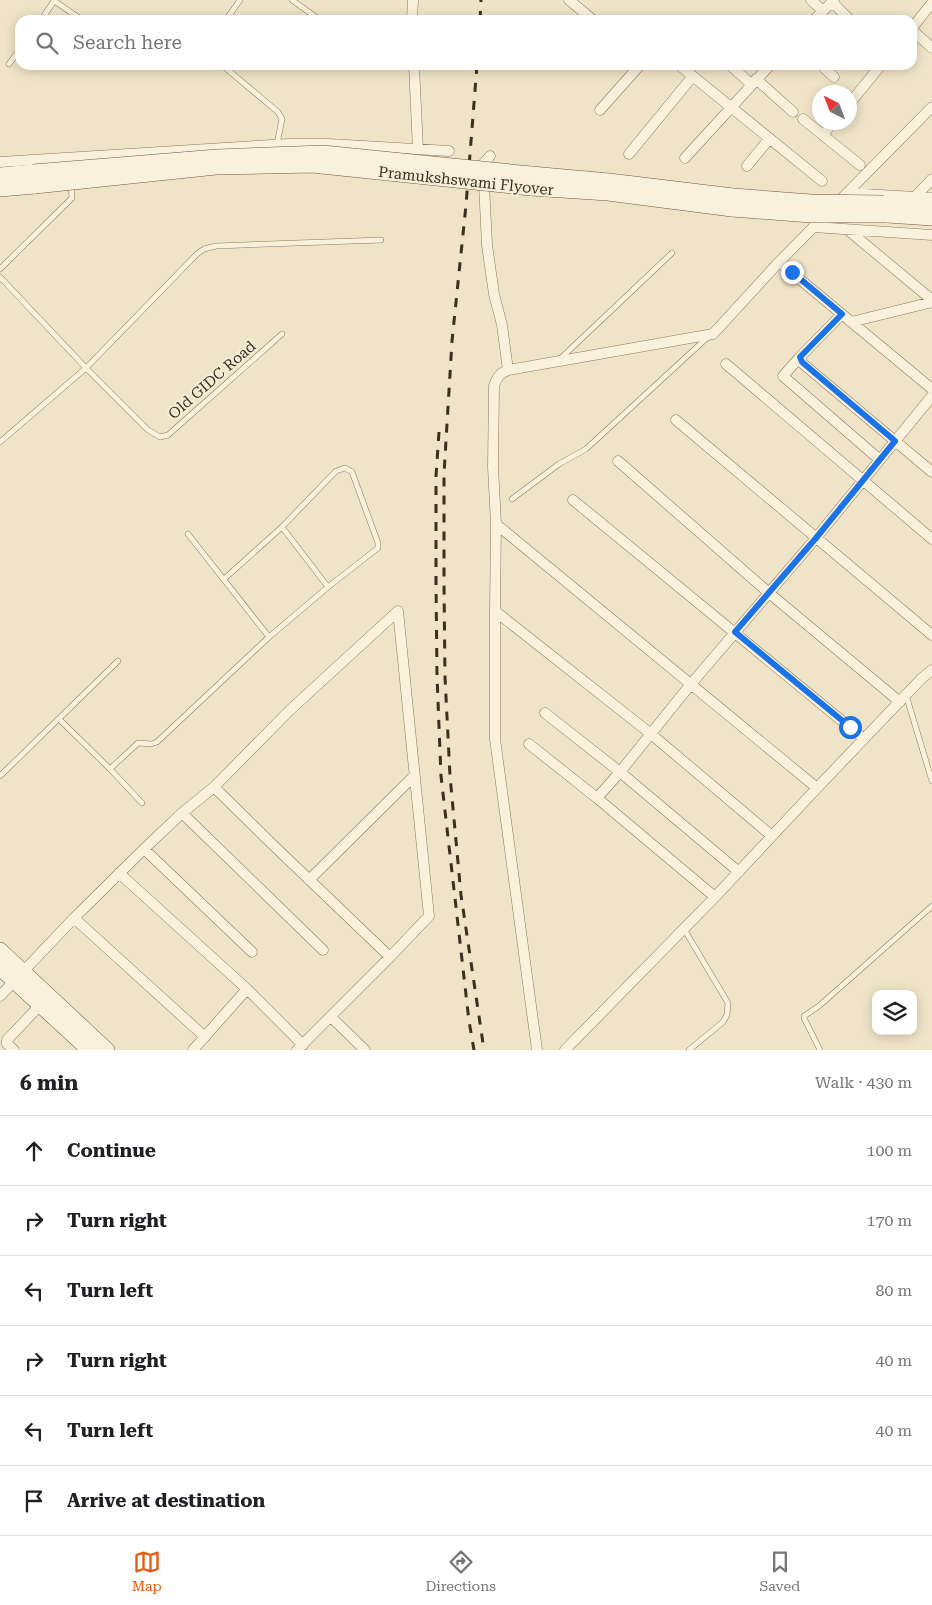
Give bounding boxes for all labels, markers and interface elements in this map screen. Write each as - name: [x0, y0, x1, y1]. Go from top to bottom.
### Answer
- search box: [15, 15, 917, 70]
- icon: search: [33, 29, 61, 57]
- text: Search here: [73, 31, 182, 54]
- north arrow: [812, 85, 857, 130]
- street label: Pramukshswami Flyover: [377, 163, 555, 199]
- route end: [781, 261, 804, 284]
- street label: Old GIDC Road: [165, 337, 260, 423]
- route start: [839, 716, 862, 739]
- map controls: [872, 990, 917, 1035]
- button: layers: [872, 990, 917, 1035]
- text: 6 min: [20, 1071, 78, 1095]
- text: Walk · 430 m: [815, 1073, 912, 1092]
- icon: ahead: [20, 1137, 48, 1165]
- text: Continue: [67, 1139, 156, 1162]
- text: 100 m: [866, 1141, 912, 1160]
- icon: right: [20, 1207, 48, 1235]
- text: Turn right: [67, 1209, 167, 1232]
- text: 170 m: [866, 1211, 912, 1230]
- icon: left: [20, 1277, 48, 1305]
- text: Turn left: [67, 1279, 153, 1302]
- text: 80 m: [875, 1281, 912, 1300]
- icon: right: [20, 1347, 48, 1375]
- text: Turn right: [67, 1349, 167, 1372]
- text: 40 m: [875, 1351, 912, 1370]
- icon: left: [20, 1417, 48, 1445]
- text: Turn left: [67, 1419, 153, 1442]
- text: 40 m: [875, 1421, 912, 1440]
- icon: arrive: [20, 1487, 48, 1515]
- text: Arrive at destination: [67, 1489, 265, 1512]
- tab: Map: [132, 1548, 162, 1594]
- tab: Directions: [425, 1548, 496, 1594]
- tab: Saved: [760, 1548, 800, 1594]

